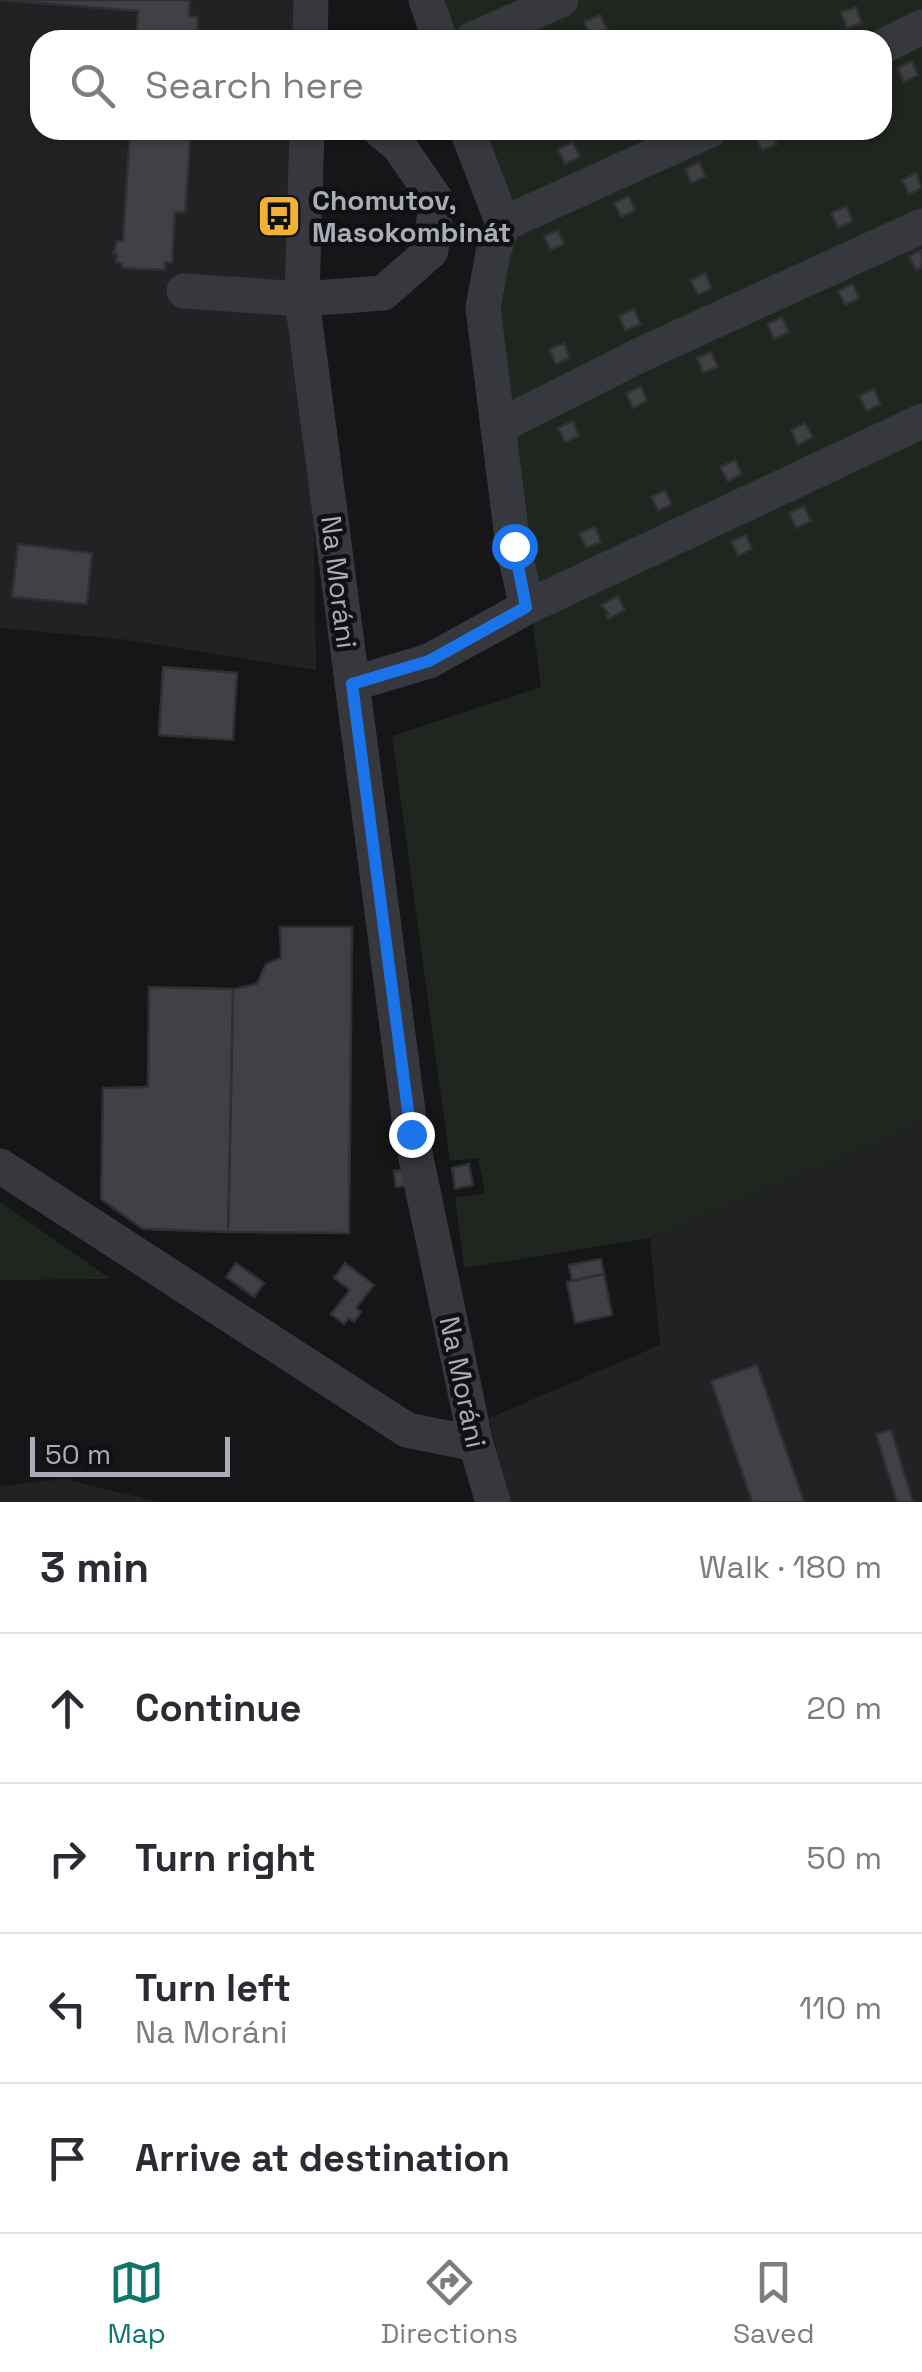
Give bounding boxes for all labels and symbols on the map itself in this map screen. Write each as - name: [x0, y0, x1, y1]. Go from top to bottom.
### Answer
- place label: Chomutov, Masokombinát: [312, 182, 511, 250]
- bus stop icon: Chomutov, Masokombinát: [256, 193, 302, 239]
- street label: Na Moráni: [313, 513, 365, 651]
- route start: [492, 524, 538, 570]
- route end: [389, 1112, 435, 1158]
- street label: Na Moráni: [432, 1313, 494, 1451]
- scale bar: [30, 1432, 230, 1476]

